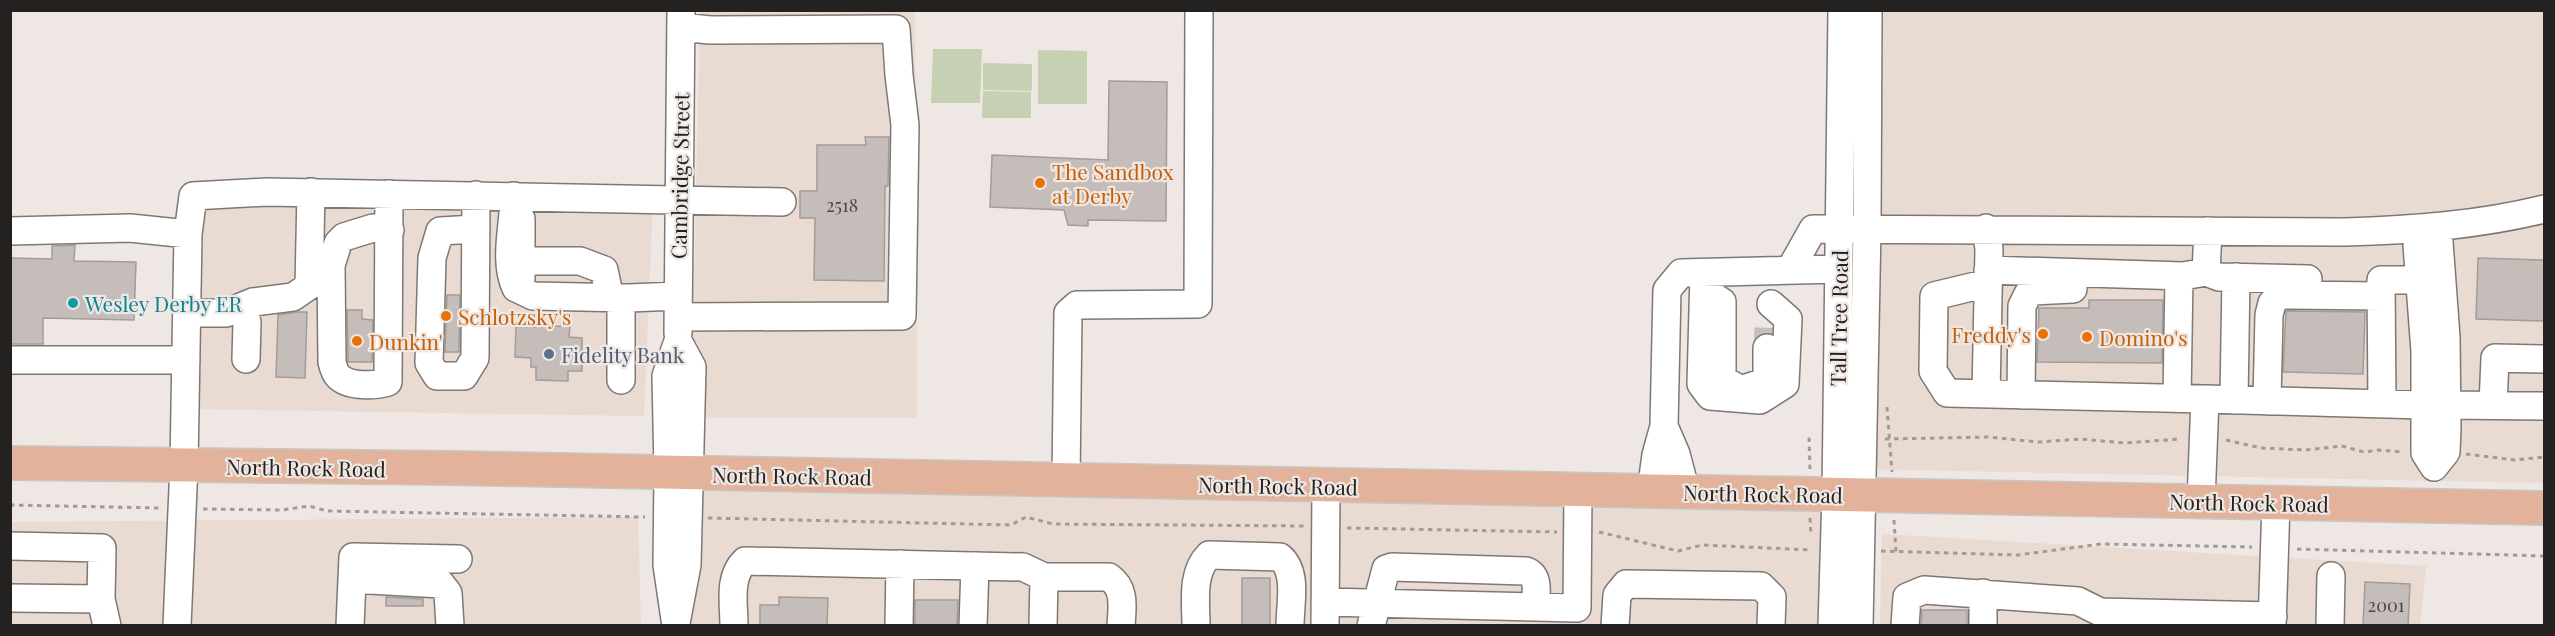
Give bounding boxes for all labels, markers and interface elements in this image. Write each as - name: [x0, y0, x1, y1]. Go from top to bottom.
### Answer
- street label: Cambridge Street: [664, 92, 694, 259]
- place label: The Sandbox at Derby: [1052, 157, 1174, 209]
- marker: The Sandbox at Derby: [1033, 176, 1047, 190]
- house number: 2518: [826, 193, 858, 217]
- street label: Tall Tree Road: [1823, 250, 1853, 386]
- place label: Wesley Derby ER: [84, 289, 242, 317]
- marker: Wesley Derby ER: [66, 296, 80, 310]
- place label: Schlotzsky's: [458, 302, 572, 330]
- marker: Schlotzsky's: [439, 309, 453, 323]
- place label: Freddy's: [1951, 320, 2031, 348]
- place label: Domino's: [2099, 323, 2188, 351]
- place label: Dunkin': [369, 327, 443, 355]
- marker: Freddy's: [2036, 327, 2050, 341]
- marker: Domino's: [2080, 330, 2094, 344]
- marker: Dunkin': [350, 334, 364, 348]
- place label: Fidelity Bank: [561, 340, 685, 368]
- marker: Fidelity Bank: [542, 347, 556, 361]
- street label: North Rock Road: [226, 452, 386, 482]
- street label: North Rock Road: [712, 460, 872, 490]
- street label: North Rock Road: [1198, 470, 1358, 500]
- street label: North Rock Road: [1683, 478, 1843, 508]
- street label: North Rock Road: [2169, 487, 2329, 517]
- house number: 2001: [2368, 593, 2405, 617]

